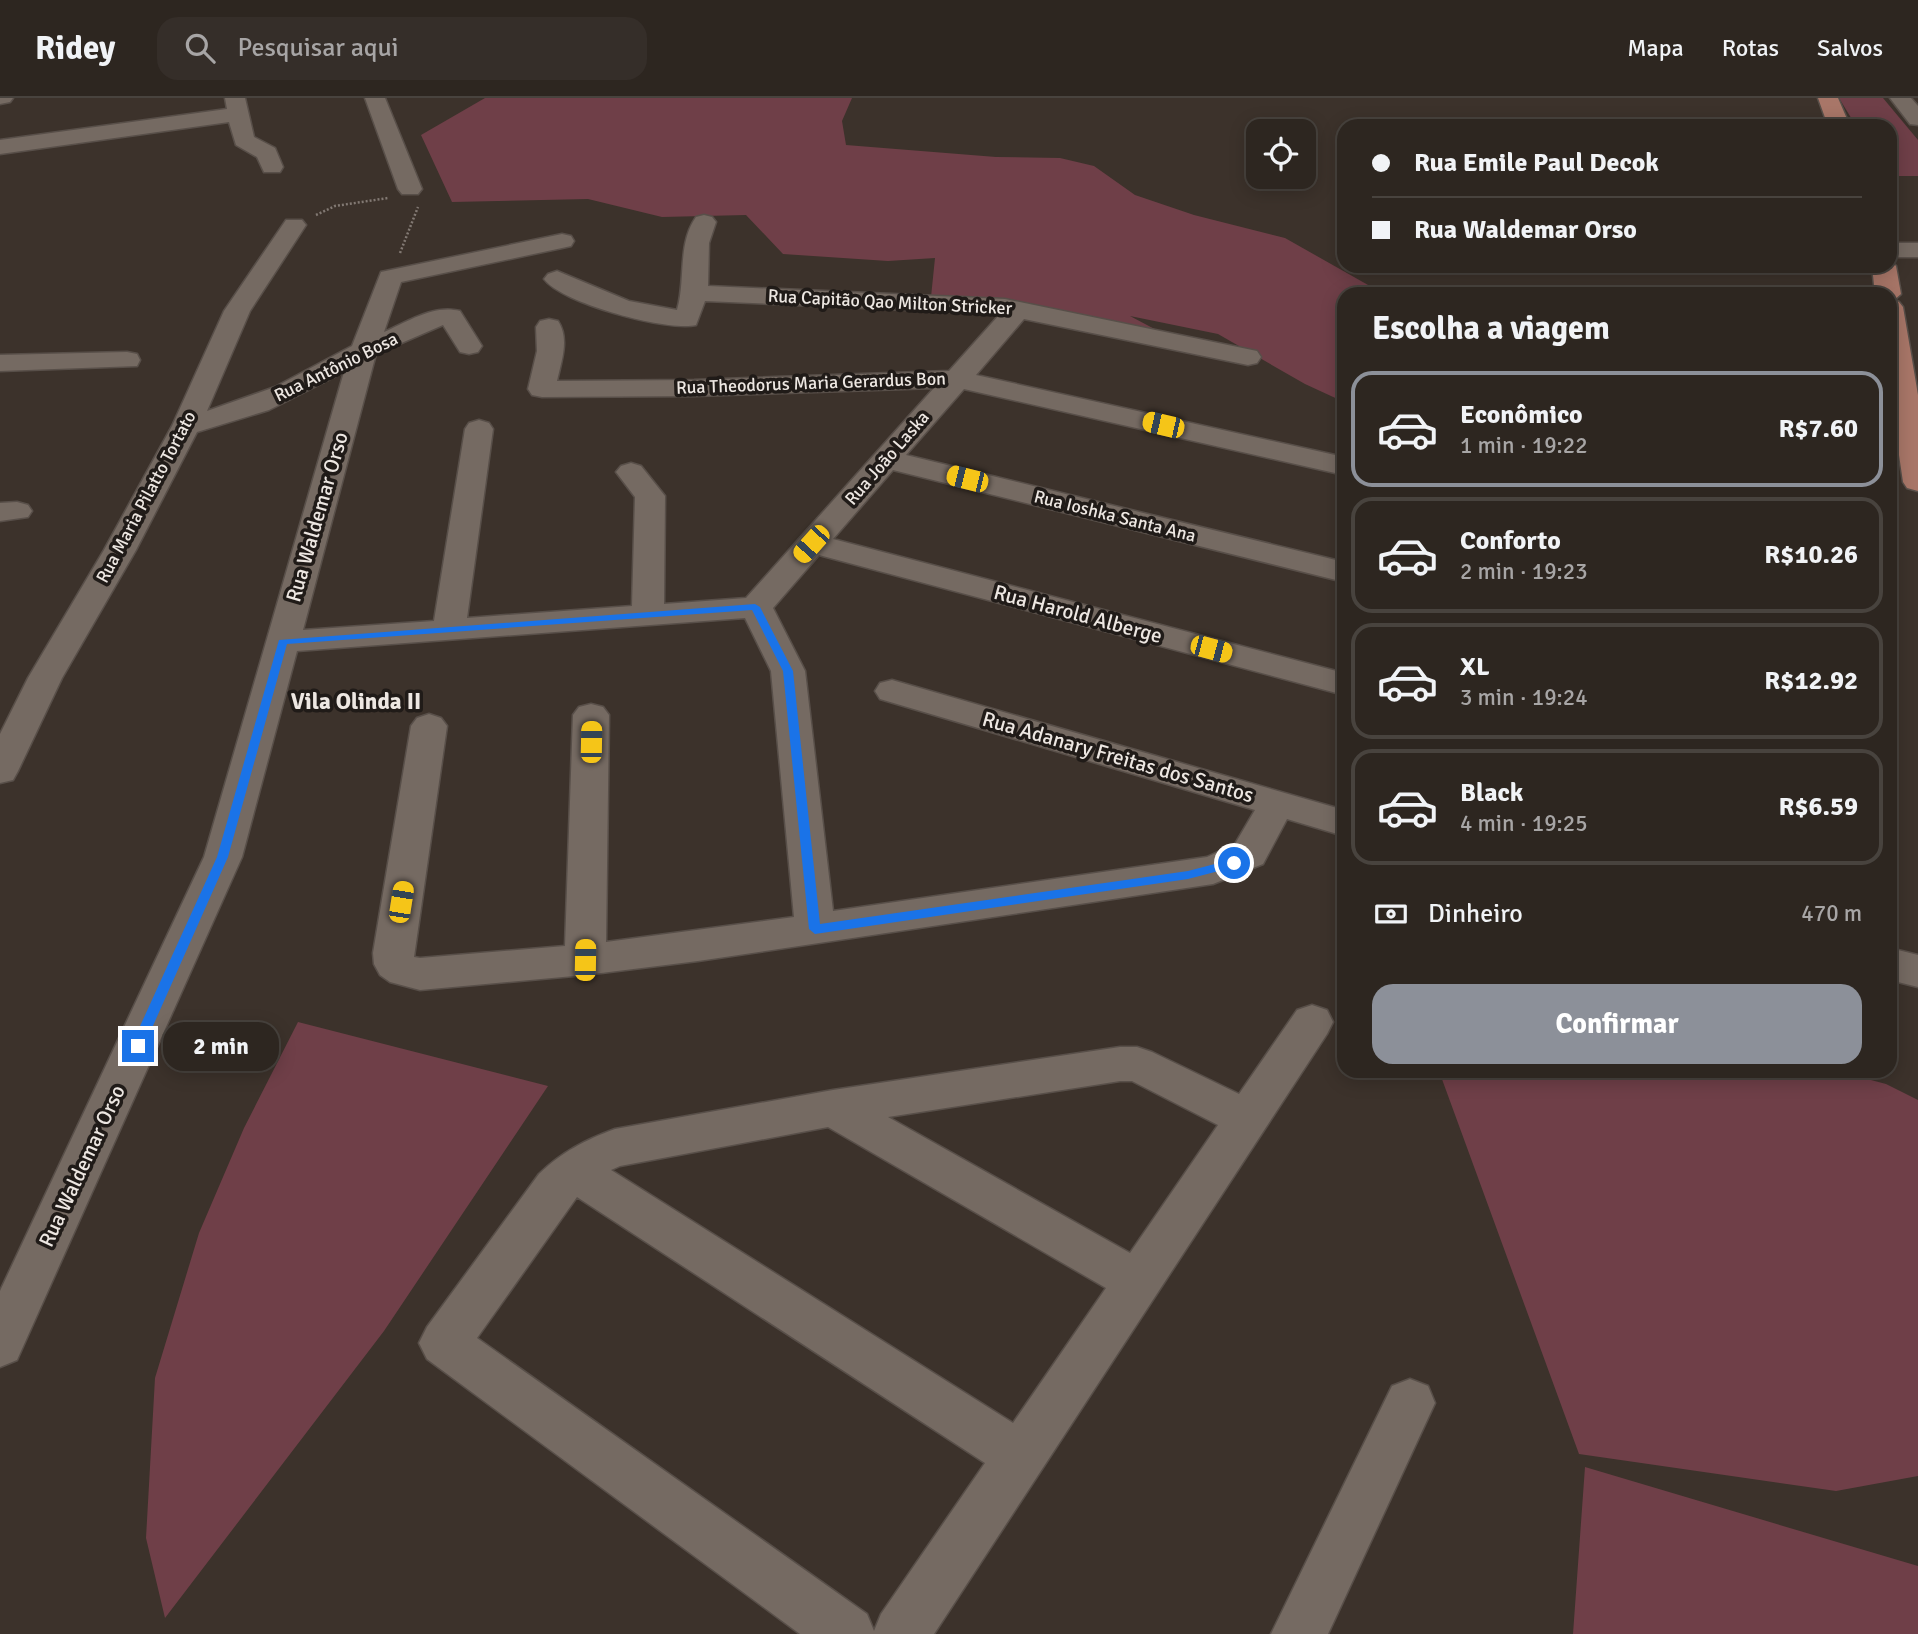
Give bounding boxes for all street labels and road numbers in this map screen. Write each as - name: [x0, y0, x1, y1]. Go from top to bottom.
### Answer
- street label: Rua Capitão Qao Milton Stricker: [767, 285, 1013, 319]
- street label: Rua Antônio Bosa: [271, 328, 401, 406]
- street label: Rua Theodorus Maria Gerardus Bon: [676, 367, 946, 399]
- street label: Rua João Laska: [840, 406, 934, 510]
- street label: Rua Maria Pilatto Tortato: [91, 407, 201, 587]
- street label: Rua Waldemar Orso: [280, 429, 354, 605]
- street label: Rua Ioshka Santa Ana: [1032, 485, 1198, 547]
- street label: Rua Harold Alberge: [991, 579, 1165, 649]
- street label: Rua Adanary Freitas dos Santos: [979, 706, 1257, 808]
- street label: Rua Waldemar Orso: [33, 1081, 131, 1251]

